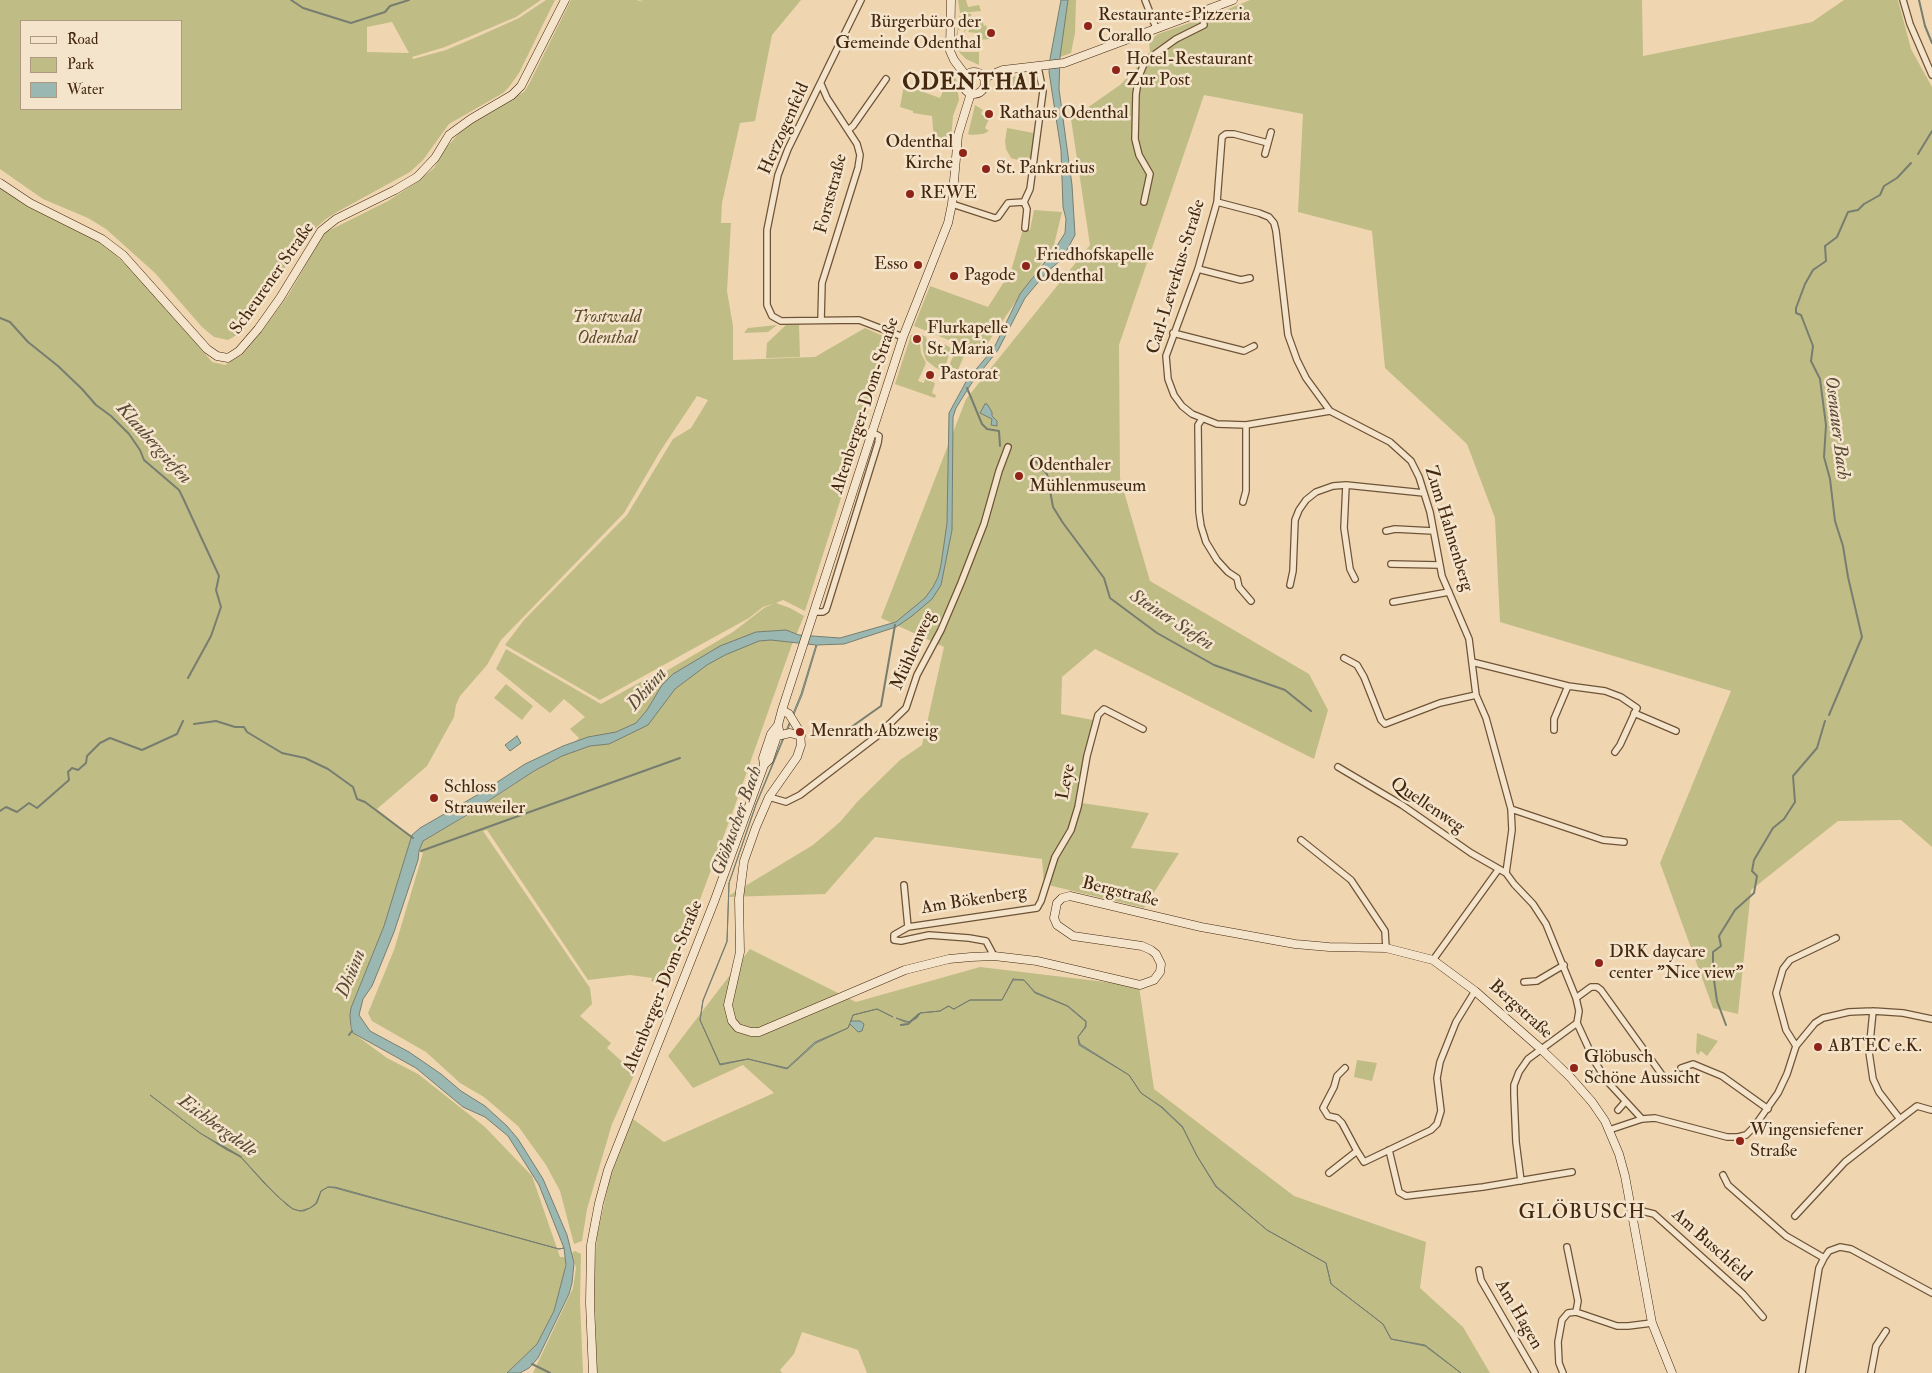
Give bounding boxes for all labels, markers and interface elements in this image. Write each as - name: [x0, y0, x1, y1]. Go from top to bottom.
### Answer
- place label: Restaurante-Pizzeria Corallo: [1098, 5, 1250, 48]
- place label: Bürgerbüro der Gemeinde Odenthal: [835, 12, 981, 54]
- legend: [20, 20, 182, 110]
- marker: Restaurante-Pizzeria Corallo: [1082, 20, 1094, 32]
- marker: Bürgerbüro der Gemeinde Odenthal: [985, 27, 997, 39]
- text: Road: [67, 30, 98, 49]
- place label: Hotel-Restaurant Zur Post: [1126, 49, 1253, 92]
- text: Park: [67, 55, 94, 74]
- marker: Hotel-Restaurant Zur Post: [1110, 64, 1122, 76]
- district label: ODENTHAL: [901, 71, 1047, 97]
- text: Water: [67, 80, 104, 99]
- street label: Herzogenfeld: [755, 80, 815, 178]
- place label: Rathaus Odenthal: [999, 103, 1129, 125]
- marker: Rathaus Odenthal: [983, 108, 995, 120]
- place label: Odenthal Kirche: [886, 132, 953, 174]
- marker: Odenthal Kirche: [957, 147, 969, 159]
- street label: Forststraße: [811, 152, 853, 236]
- place label: St. Pankratius: [996, 158, 1095, 180]
- marker: St. Pankratius: [980, 163, 992, 175]
- place label: REWE: [920, 183, 977, 205]
- marker: REWE: [904, 188, 916, 200]
- street label: Carl-Leverkus-Straße: [1143, 197, 1211, 357]
- street label: Scheurener Straße: [226, 219, 320, 339]
- place label: Friedhofskapelle Odenthal: [1036, 245, 1154, 288]
- place label: Esso: [874, 254, 908, 276]
- marker: Esso: [912, 259, 924, 271]
- marker: Friedhofskapelle Odenthal: [1020, 260, 1032, 272]
- place label: Pagode: [964, 265, 1015, 287]
- marker: Pagode: [948, 270, 960, 282]
- park label: Trostwald Odenthal: [573, 307, 641, 350]
- street label: Altenberger-Dom-Straße: [827, 315, 905, 497]
- place label: Flurkapelle St. Maria: [927, 318, 1008, 360]
- marker: Flurkapelle St. Maria: [911, 333, 923, 345]
- place label: Pastorat: [940, 364, 998, 386]
- marker: Pastorat: [924, 369, 936, 381]
- water label: Osenauer Bach: [1818, 375, 1854, 481]
- water label: Klaubergsiefen: [110, 399, 196, 489]
- place label: Odenthaler Mühlenmuseum: [1029, 455, 1146, 498]
- street label: Zum Hahnenberg: [1419, 464, 1477, 594]
- marker: Odenthaler Mühlenmuseum: [1013, 470, 1025, 482]
- water label: Steiner Siefen: [1125, 585, 1217, 657]
- street label: Mühlenweg: [887, 608, 941, 694]
- water label: Dhünn: [623, 664, 673, 716]
- place label: Menrath Abzweig: [810, 721, 938, 743]
- marker: Menrath Abzweig: [794, 726, 806, 738]
- street label: Leye: [1053, 762, 1081, 802]
- water label: Glöbuscher Bach: [708, 763, 768, 879]
- street label: Quellenweg: [1386, 773, 1468, 839]
- place label: Schloss Strauweiler: [444, 777, 525, 820]
- marker: Schloss Strauweiler: [428, 792, 440, 804]
- street label: Bergstraße: [1079, 873, 1161, 913]
- street label: Am Bökenberg: [920, 882, 1028, 920]
- street label: Altenberger-Dom-Straße: [619, 898, 709, 1076]
- place label: DRK daycare center "Nice view": [1609, 942, 1743, 984]
- water label: Dhünn: [332, 947, 372, 1001]
- marker: DRK daycare center "Nice view": [1593, 957, 1605, 969]
- street label: Bergstraße: [1484, 976, 1556, 1044]
- place label: ABTEC e.K.: [1828, 1036, 1922, 1058]
- marker: ABTEC e.K.: [1812, 1041, 1824, 1053]
- place label: Glöbusch Schöne Aussicht: [1584, 1047, 1700, 1090]
- marker: Glöbusch Schöne Aussicht: [1568, 1062, 1580, 1074]
- water label: Eichbergdelle: [173, 1091, 261, 1163]
- place label: Wingensiefener Straße: [1750, 1120, 1863, 1162]
- marker: Wingensiefener Straße: [1734, 1135, 1746, 1147]
- district label: GLÖBUSCH: [1517, 1202, 1647, 1226]
- street label: Am Buschfeld: [1667, 1205, 1755, 1287]
- street label: Am Hagen: [1489, 1276, 1547, 1354]

